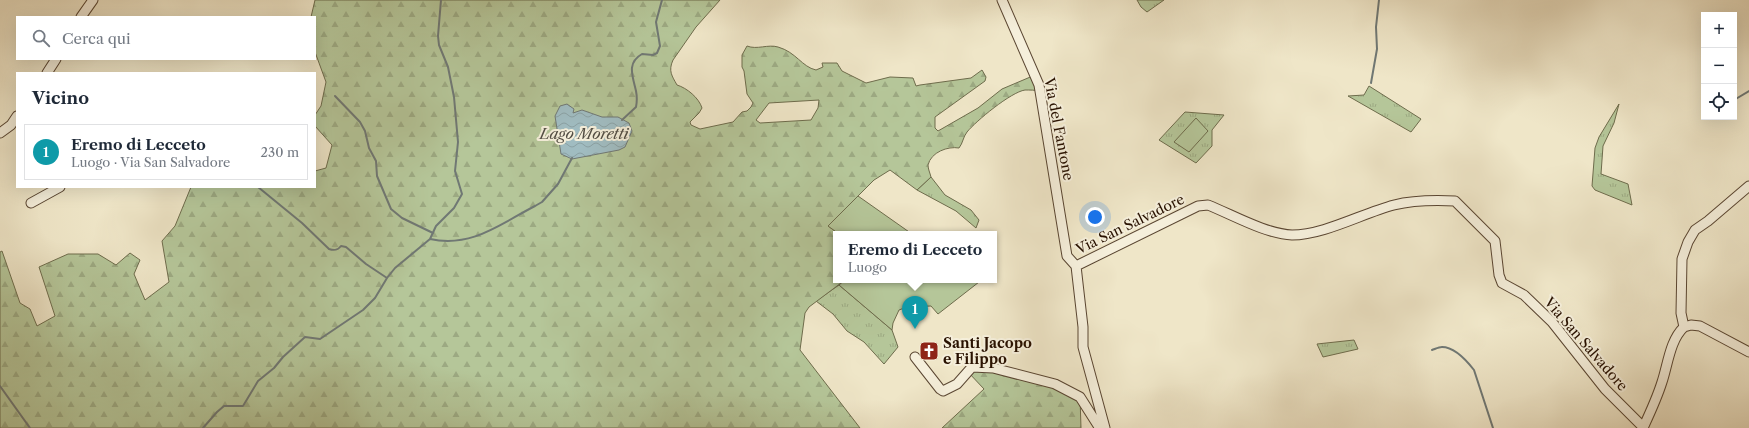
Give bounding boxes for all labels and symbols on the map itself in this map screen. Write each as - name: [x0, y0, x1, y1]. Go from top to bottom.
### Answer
- street label: Via del Fantone: [1040, 75, 1078, 182]
- water label: Lago Moretti: [539, 124, 630, 143]
- street label: Via San Salvadore: [1072, 190, 1187, 258]
- your location: [1085, 207, 1105, 227]
- street label: Via San Salvadore: [1540, 293, 1632, 395]
- pin: 1: [902, 296, 928, 329]
- place label: Santi Jacopo e Filippo: [943, 334, 1032, 368]
- church icon: Santi Jacopo e Filippo: [918, 340, 940, 362]

